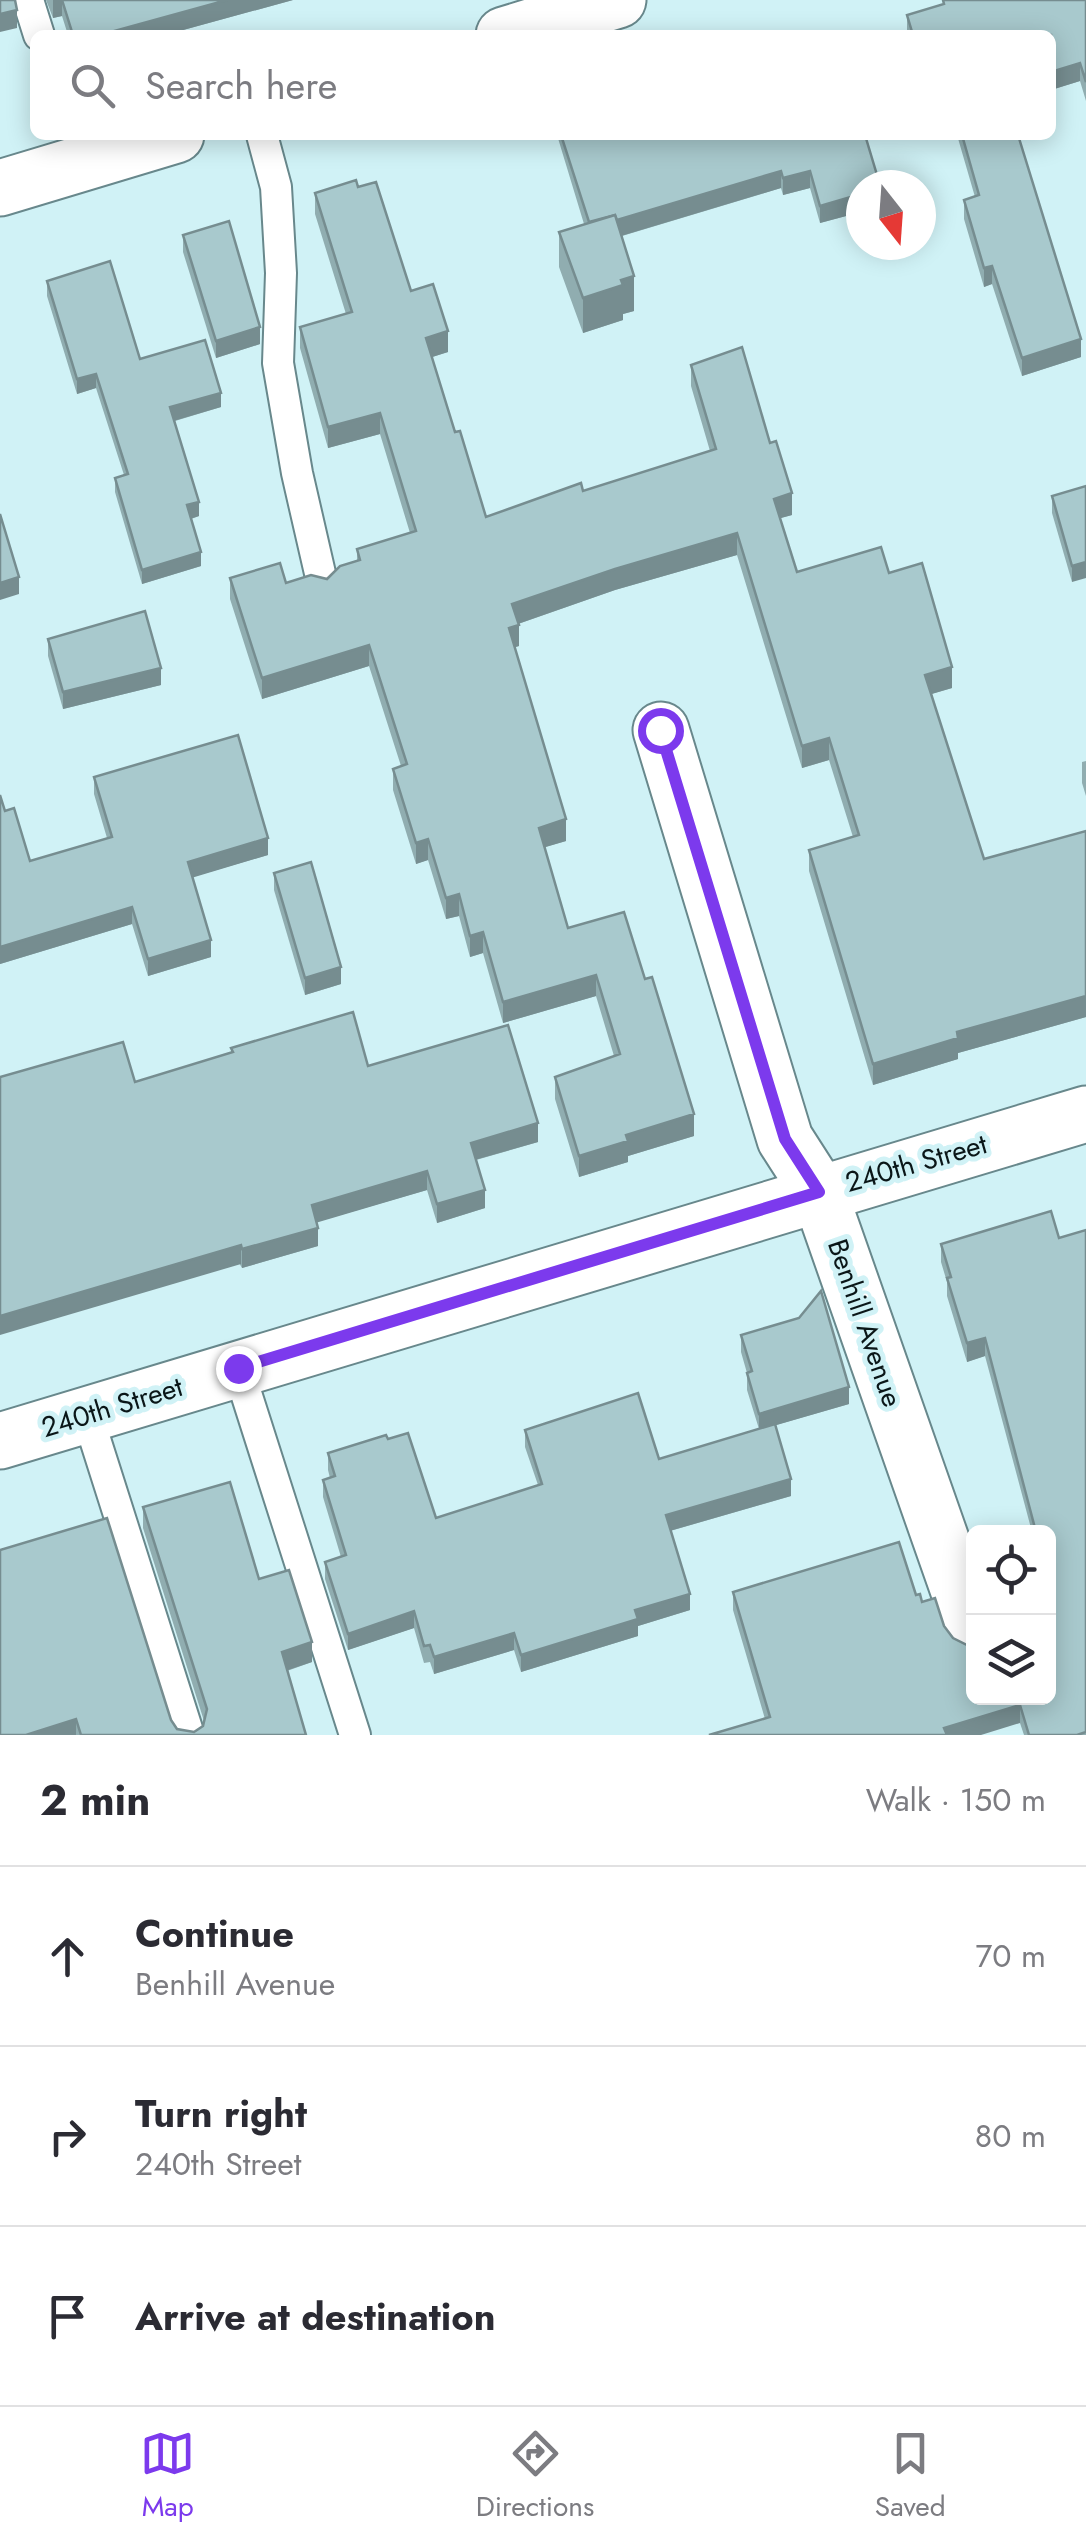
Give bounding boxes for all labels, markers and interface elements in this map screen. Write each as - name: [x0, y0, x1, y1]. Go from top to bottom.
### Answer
- search box: [30, 30, 1056, 140]
- icon: search: [65, 58, 120, 113]
- text: Search here: [145, 58, 337, 113]
- north arrow: [846, 170, 936, 260]
- route start: [638, 708, 684, 754]
- street label: 240th Street: [840, 1123, 992, 1203]
- street label: Benhill Avenue: [817, 1233, 913, 1413]
- route end: [216, 1346, 262, 1392]
- street label: 240th Street: [36, 1366, 188, 1448]
- map controls: [966, 1525, 1056, 1705]
- button: locate: [966, 1525, 1056, 1615]
- button: layers: [966, 1615, 1056, 1705]
- text: 2 min: [40, 1770, 150, 1831]
- text: Walk · 150 m: [866, 1777, 1046, 1823]
- text: Continue: [135, 1906, 294, 1961]
- icon: ahead: [40, 1929, 95, 1984]
- text: 70 m: [975, 1933, 1046, 1979]
- text: Benhill Avenue: [135, 1961, 335, 2007]
- text: Turn right: [135, 2086, 307, 2141]
- icon: right: [40, 2109, 95, 2164]
- text: 80 m: [975, 2113, 1046, 2159]
- text: 240th Street: [135, 2141, 302, 2187]
- icon: arrive: [40, 2289, 95, 2344]
- text: Arrive at destination: [135, 2289, 496, 2344]
- tab: Map: [140, 2426, 195, 2527]
- tab: Directions: [476, 2426, 594, 2527]
- tab: Saved: [875, 2426, 946, 2527]

